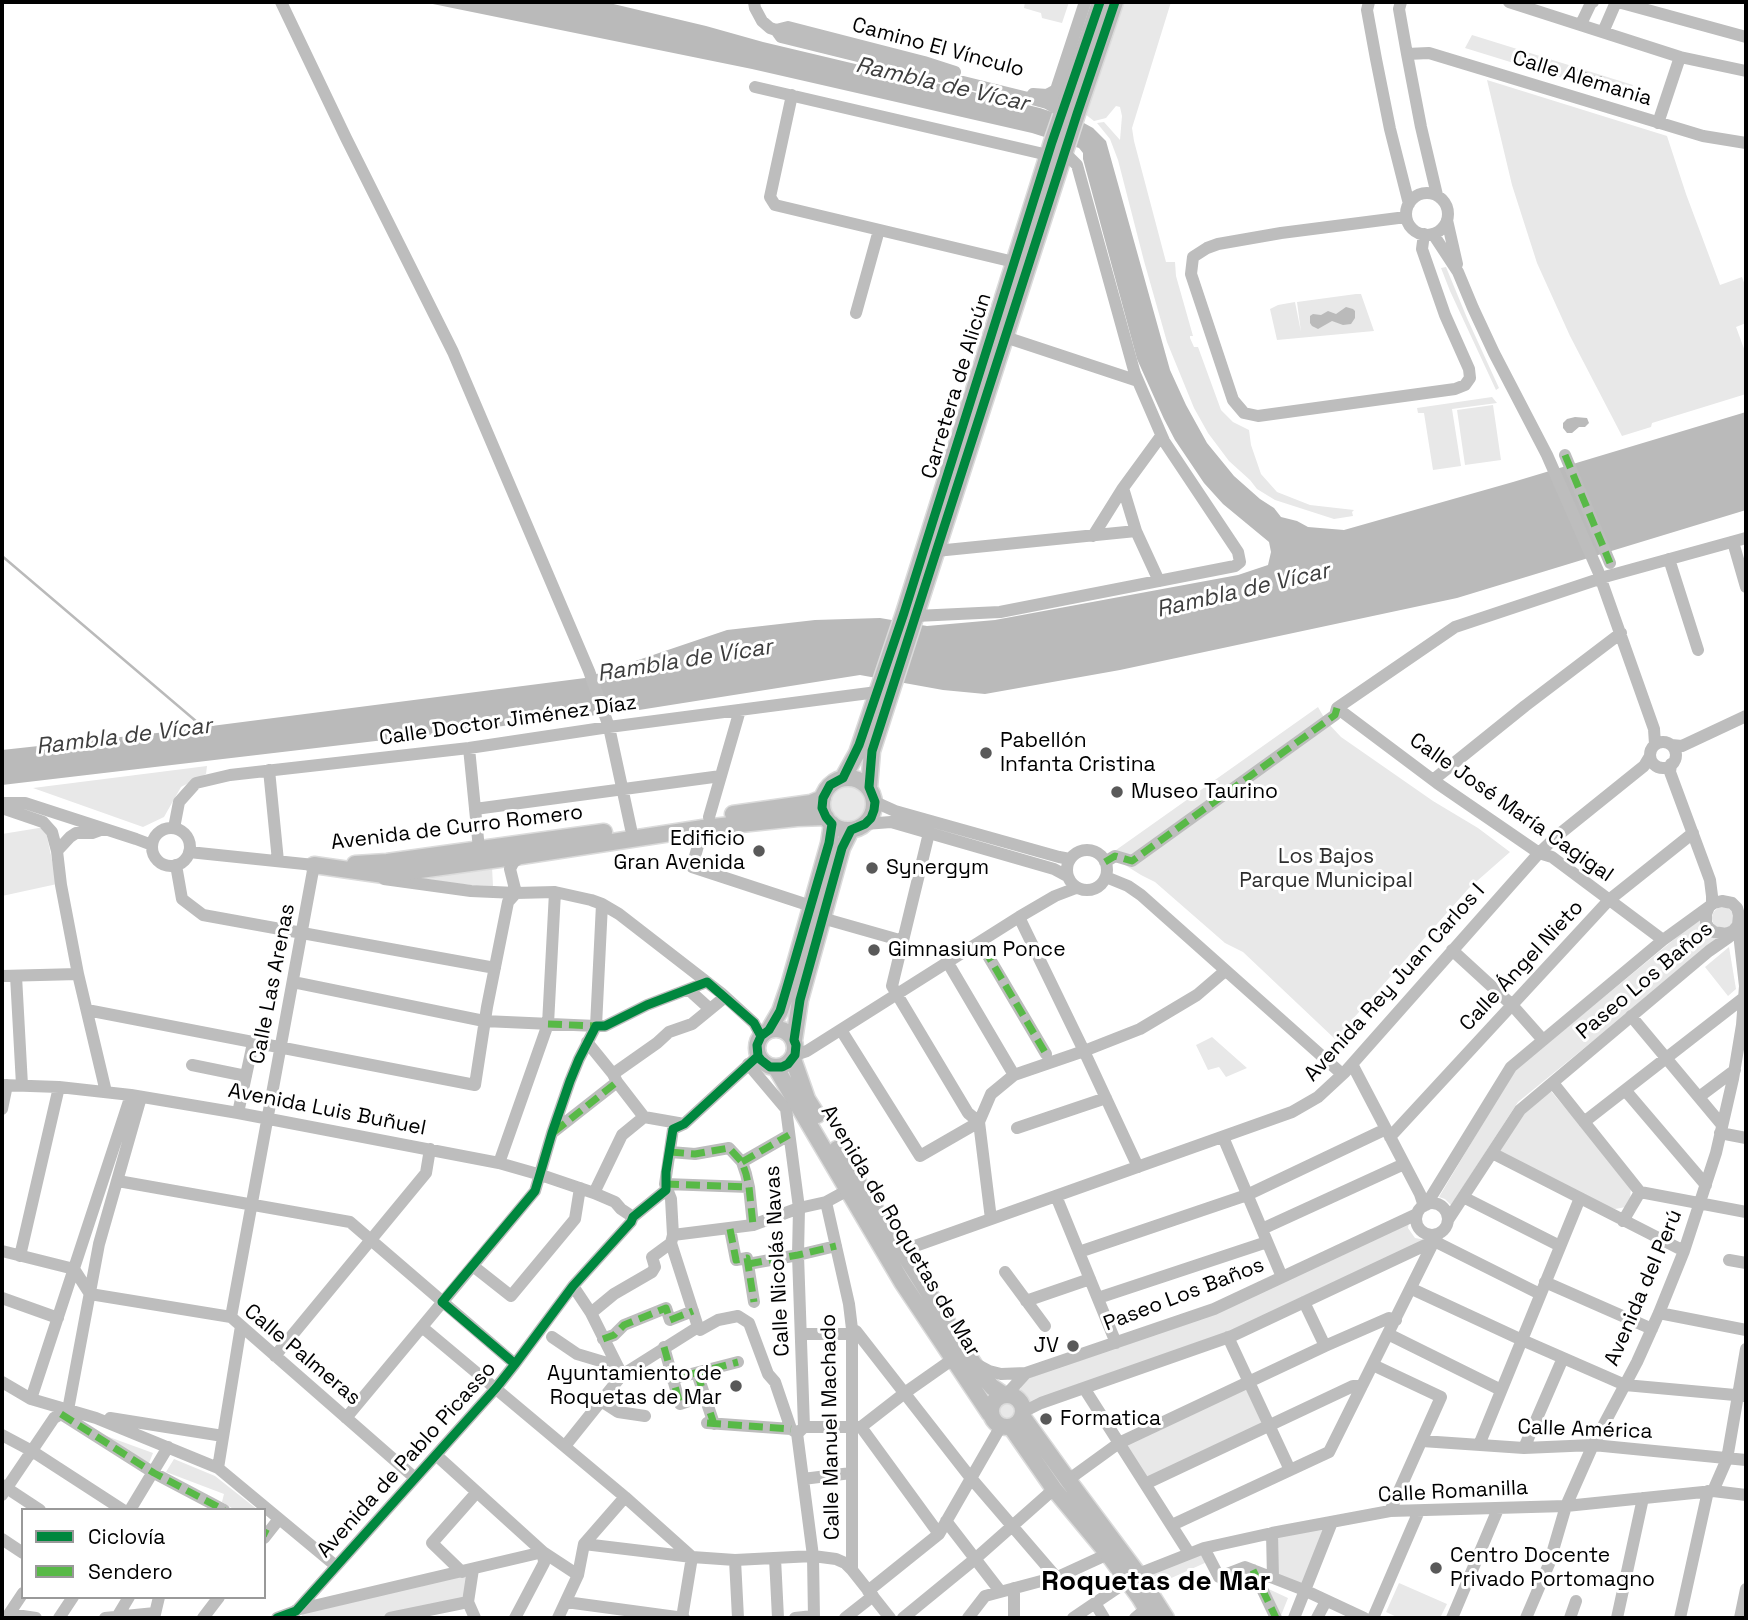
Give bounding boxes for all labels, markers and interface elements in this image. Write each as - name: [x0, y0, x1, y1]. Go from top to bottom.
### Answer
- street label: Camino El Vínculo: [849, 13, 1027, 83]
- street label: Calle Alemania: [1509, 46, 1655, 112]
- water label: Rambla de Vícar: [853, 52, 1031, 118]
- street label: Carretera de Alicún: [917, 290, 997, 482]
- water label: Rambla de Vícar: [1154, 558, 1332, 624]
- water label: Rambla de Vícar: [595, 634, 775, 688]
- street label: Calle Doctor Jiménez Díaz: [378, 690, 638, 752]
- water label: Rambla de Vícar: [34, 713, 214, 761]
- place label: Pabellón Infanta Cristina: [1000, 728, 1156, 778]
- street label: Calle José María Cagigal: [1404, 728, 1618, 888]
- marker: Pabellón Infanta Cristina: [978, 745, 994, 761]
- place label: Museo Taurino: [1131, 779, 1278, 805]
- marker: Museo Taurino: [1109, 784, 1125, 800]
- street label: Avenida de Curro Romero: [329, 800, 585, 856]
- place label: Edificio Gran Avenida: [613, 826, 745, 876]
- marker: Edificio Gran Avenida: [751, 843, 767, 859]
- park label: Los Bajos Parque Municipal: [1239, 844, 1413, 894]
- place label: Synergym: [886, 855, 989, 881]
- marker: Synergym: [864, 860, 880, 876]
- street label: Avenida Rey Juan Carlos I: [1300, 879, 1490, 1087]
- street label: Calle Ángel Nieto: [1455, 895, 1589, 1037]
- street label: Calle Las Arenas: [245, 902, 301, 1066]
- street label: Paseo Los Baños: [1572, 917, 1718, 1045]
- place label: Gimnasium Ponce: [888, 937, 1066, 963]
- marker: Gimnasium Ponce: [866, 942, 882, 958]
- street label: Avenida Luis Buñuel: [226, 1078, 428, 1142]
- street label: Avenida de Roquetas de Mar: [815, 1101, 985, 1361]
- street label: Calle Nicolás Navas: [760, 1165, 796, 1357]
- street label: Avenida del Perú: [1600, 1206, 1688, 1370]
- street label: Paseo Los Baños: [1100, 1253, 1268, 1337]
- street label: Calle Palmeras: [239, 1299, 365, 1411]
- street label: Calle Manuel Machado: [816, 1314, 846, 1540]
- place label: JV: [1034, 1333, 1059, 1359]
- marker: JV: [1065, 1338, 1081, 1354]
- street label: Avenida de Pablo Picasso: [312, 1357, 502, 1563]
- place label: Ayuntamiento de Roquetas de Mar: [547, 1361, 722, 1411]
- marker: Ayuntamiento de Roquetas de Mar: [728, 1378, 744, 1394]
- place label: Formatica: [1060, 1406, 1161, 1432]
- marker: Formatica: [1038, 1411, 1054, 1427]
- street label: Calle América: [1517, 1415, 1653, 1445]
- street label: Calle Romanilla: [1377, 1475, 1529, 1509]
- legend: [21, 1508, 266, 1599]
- text: Ciclovía: [88, 1523, 165, 1550]
- place label: Centro Docente Privado Portomagno: [1450, 1543, 1655, 1593]
- text: Sendero: [88, 1558, 173, 1585]
- marker: Centro Docente Privado Portomagno: [1428, 1560, 1444, 1576]
- district label: Roquetas de Mar: [1041, 1565, 1271, 1599]

